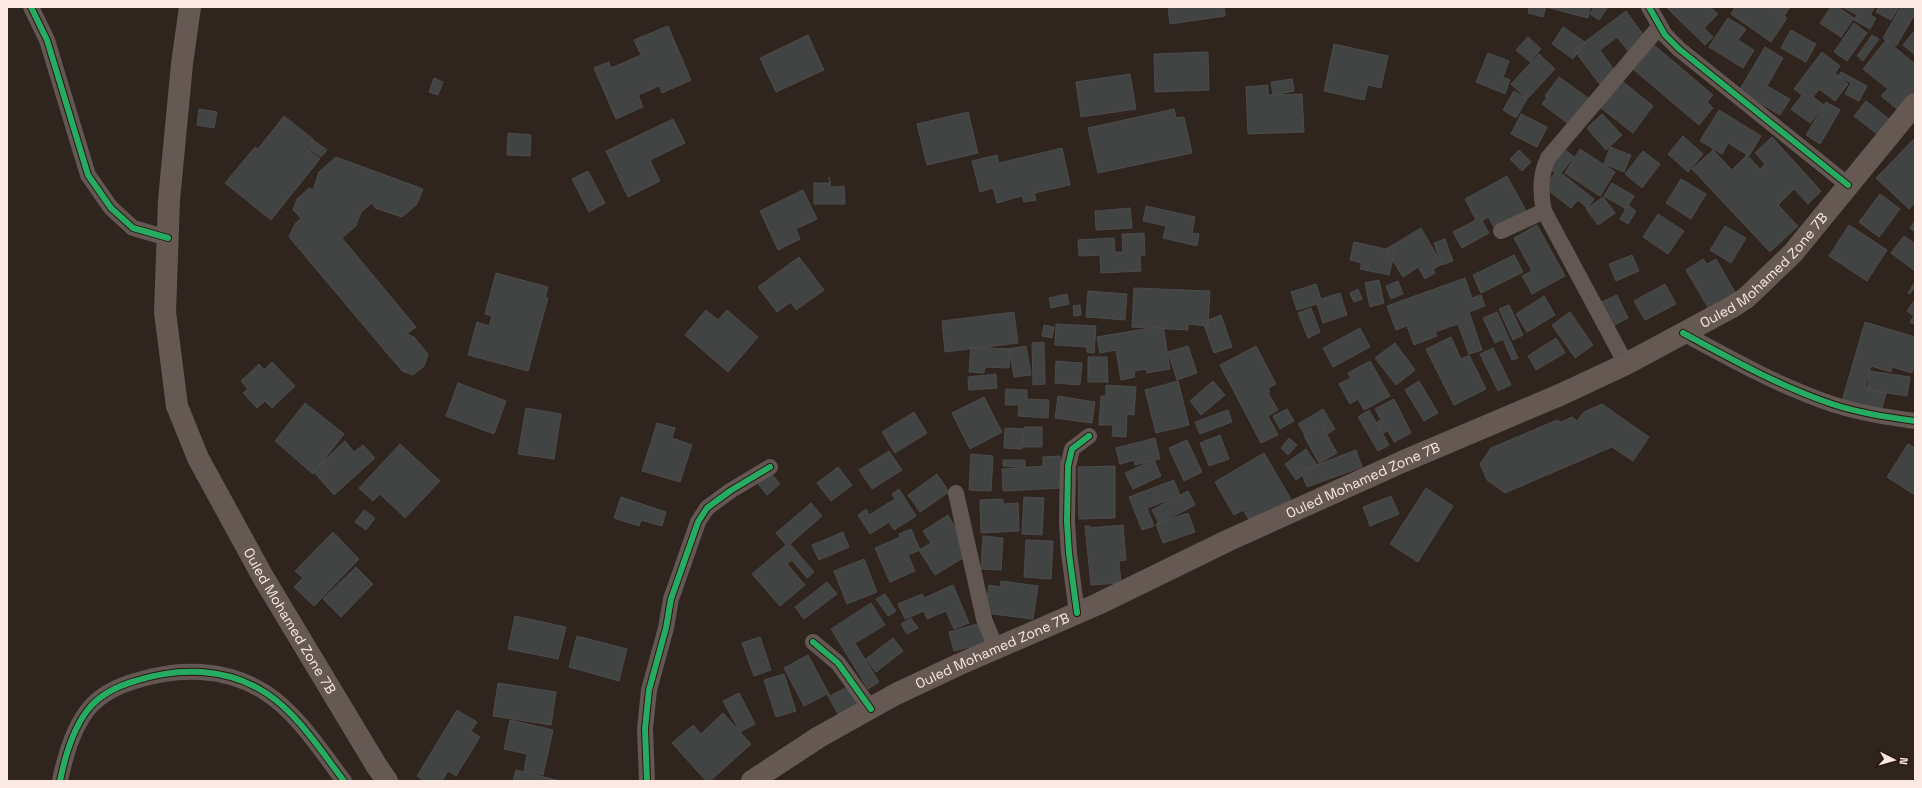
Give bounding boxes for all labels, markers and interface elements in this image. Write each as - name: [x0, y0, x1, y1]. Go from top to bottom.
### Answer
- street label: Ouled Mohamed Zone 7B: [1697, 209, 1832, 332]
- street label: Ouled Mohamed Zone 7B: [1283, 438, 1443, 522]
- street label: Ouled Mohamed Zone 7B: [240, 544, 340, 697]
- street label: Ouled Mohamed Zone 7B: [912, 609, 1072, 693]
- north arrow: [1874, 740, 1914, 780]
- text: N: [1897, 757, 1911, 765]

